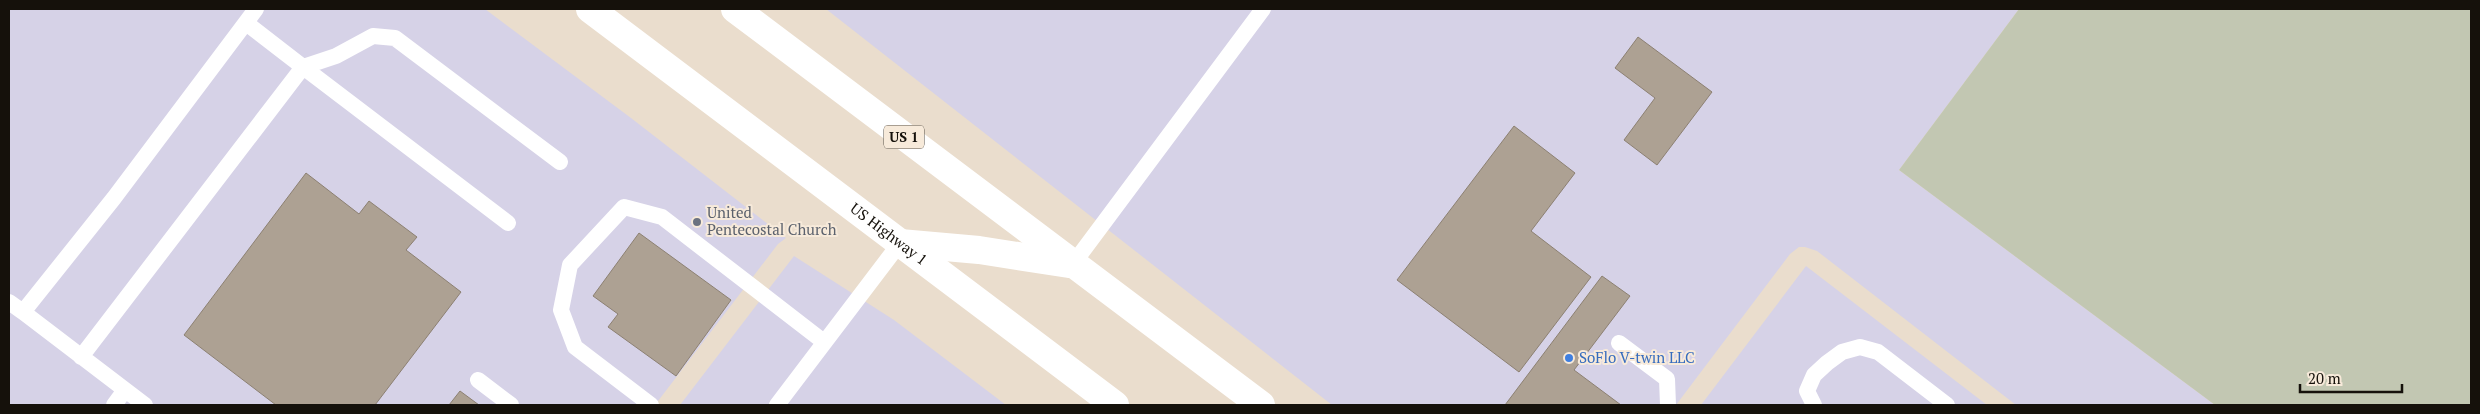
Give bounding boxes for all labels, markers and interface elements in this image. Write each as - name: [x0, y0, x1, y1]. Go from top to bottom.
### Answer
- road number: US 1: [884, 125, 924, 148]
- street label: US Highway 1: [847, 198, 932, 269]
- place label: United Pentecostal Church: [707, 202, 837, 239]
- marker: United Pentecostal Church: [691, 216, 703, 228]
- place label: SoFlo V-twin LLC: [1579, 347, 1695, 367]
- marker: SoFlo V-twin LLC: [1563, 352, 1575, 364]
- scale bar: [2300, 362, 2402, 394]
- text: 20 m: [2308, 368, 2341, 388]

